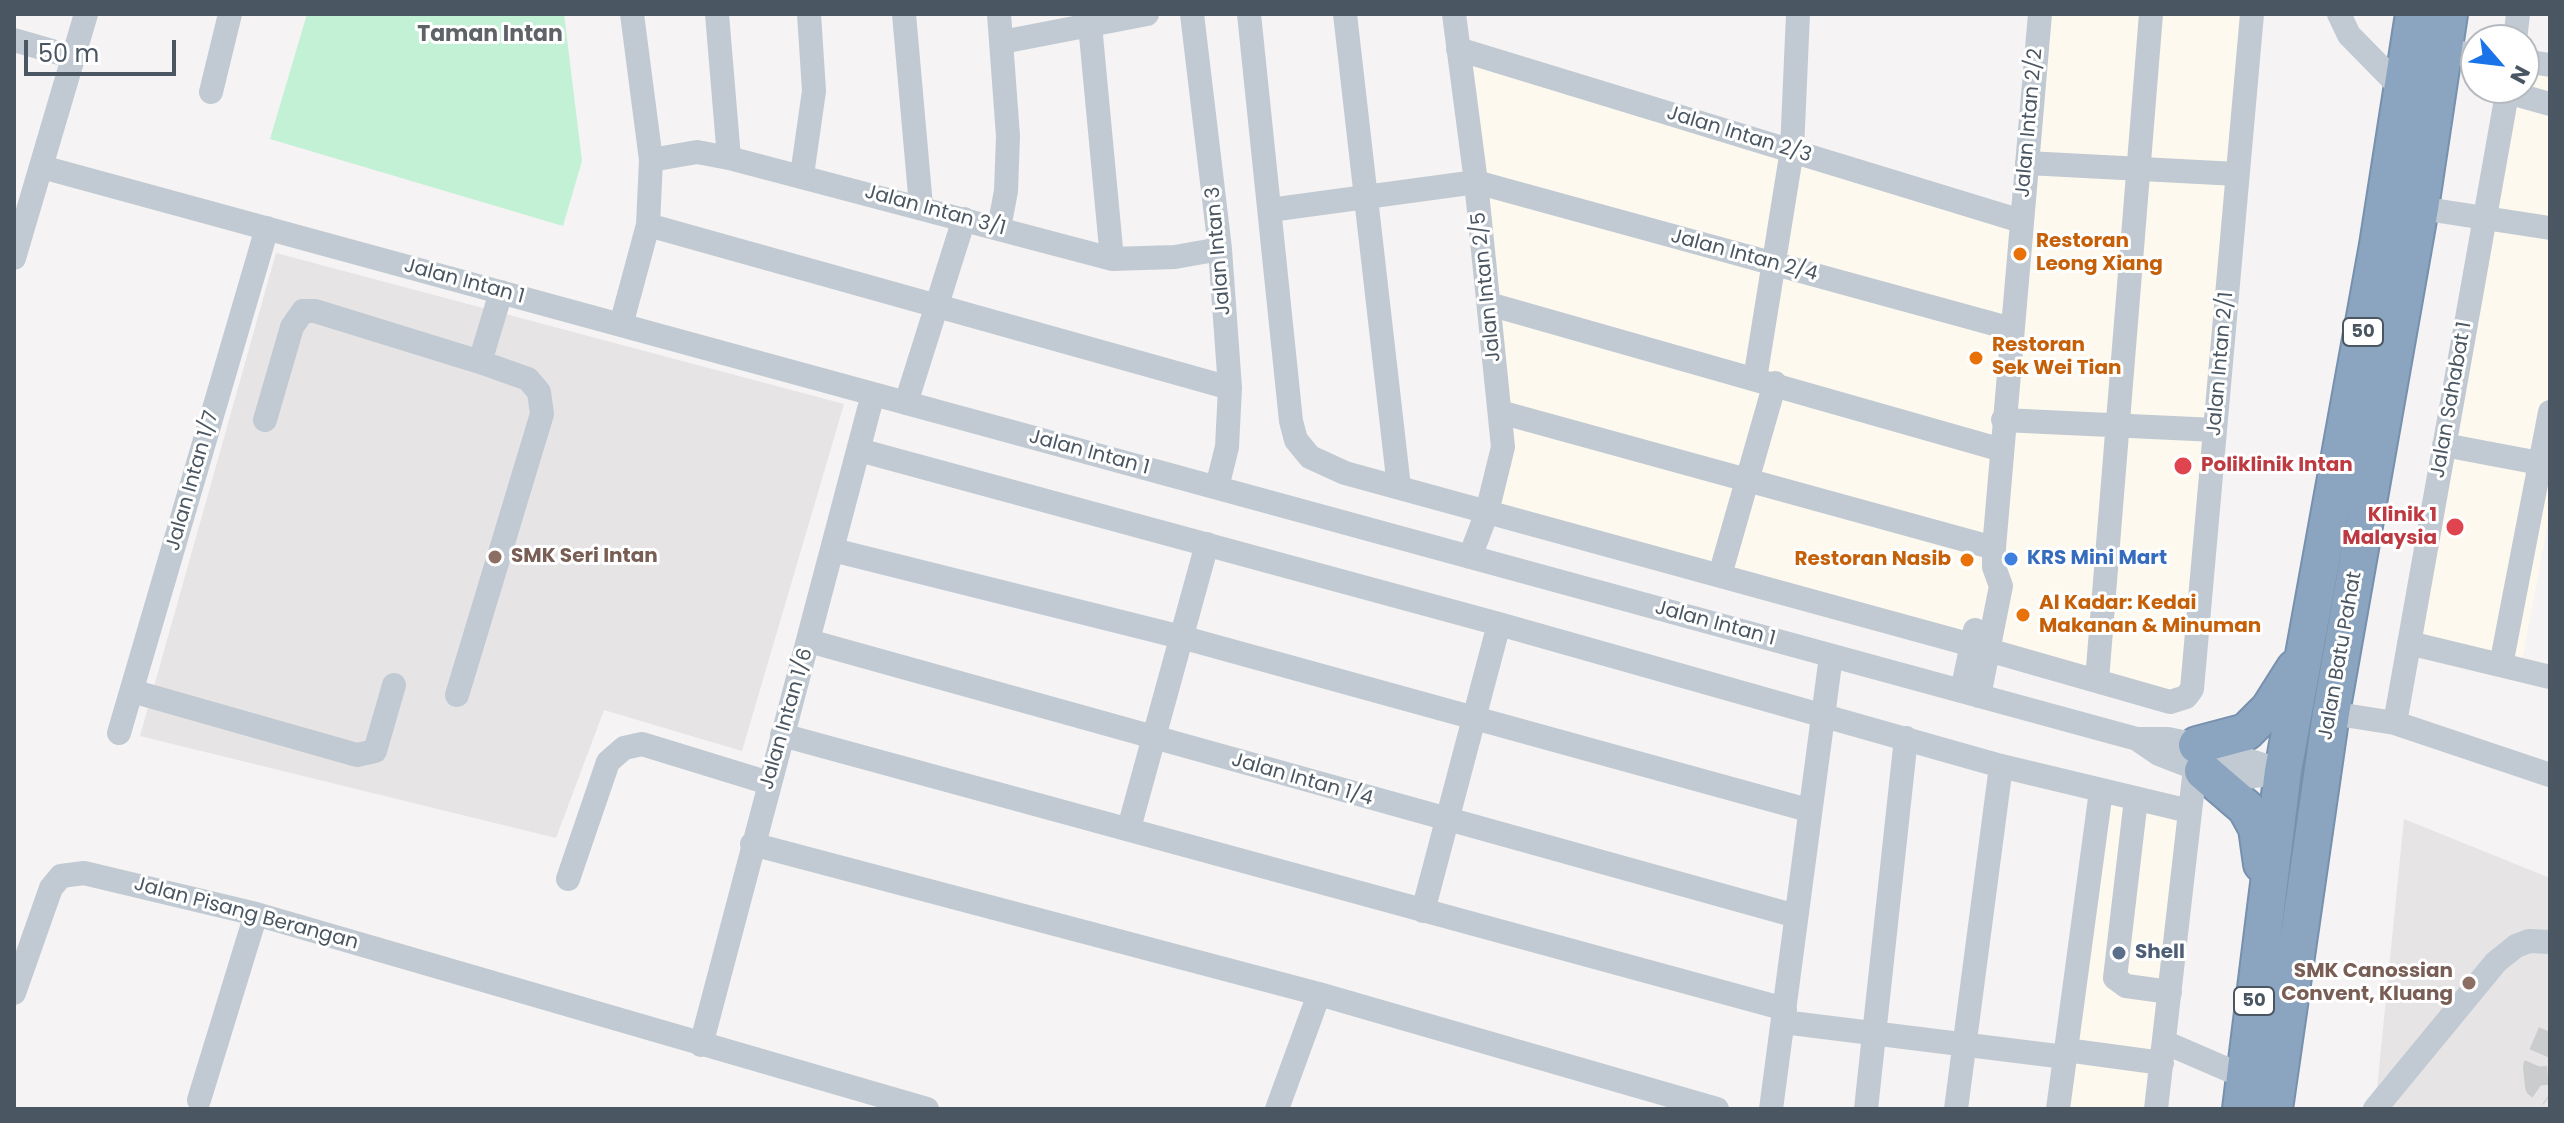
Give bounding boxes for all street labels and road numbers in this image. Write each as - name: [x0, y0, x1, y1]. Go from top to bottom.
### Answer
- street label: Jalan Intan 2/2: [2012, 47, 2048, 199]
- street label: Jalan Intan 2/3: [1664, 102, 1814, 168]
- street label: Jalan Intan 3/1: [862, 181, 1008, 241]
- street label: Jalan Intan 3: [1201, 186, 1237, 316]
- street label: Jalan Intan 2/5: [1467, 211, 1507, 363]
- street label: Jalan Intan 2/4: [1668, 225, 1820, 287]
- street label: Jalan Intan 1: [401, 254, 527, 310]
- street label: Jalan Intan 2/1: [2203, 291, 2239, 437]
- road number: 50: [2343, 318, 2383, 346]
- street label: Jalan Sahabat 1: [2426, 320, 2478, 480]
- street label: Jalan Intan 1/7: [162, 408, 224, 554]
- street label: Jalan Intan 1: [1026, 425, 1152, 481]
- street label: Jalan Batu Pahat: [2314, 570, 2368, 742]
- street label: Jalan Intan 1: [1652, 596, 1778, 652]
- street label: Jalan Intan 1/6: [755, 646, 819, 792]
- street label: Jalan Intan 1/4: [1229, 748, 1375, 812]
- street label: Jalan Pisang Berangan: [131, 873, 361, 955]
- road number: 50: [2234, 987, 2274, 1015]

